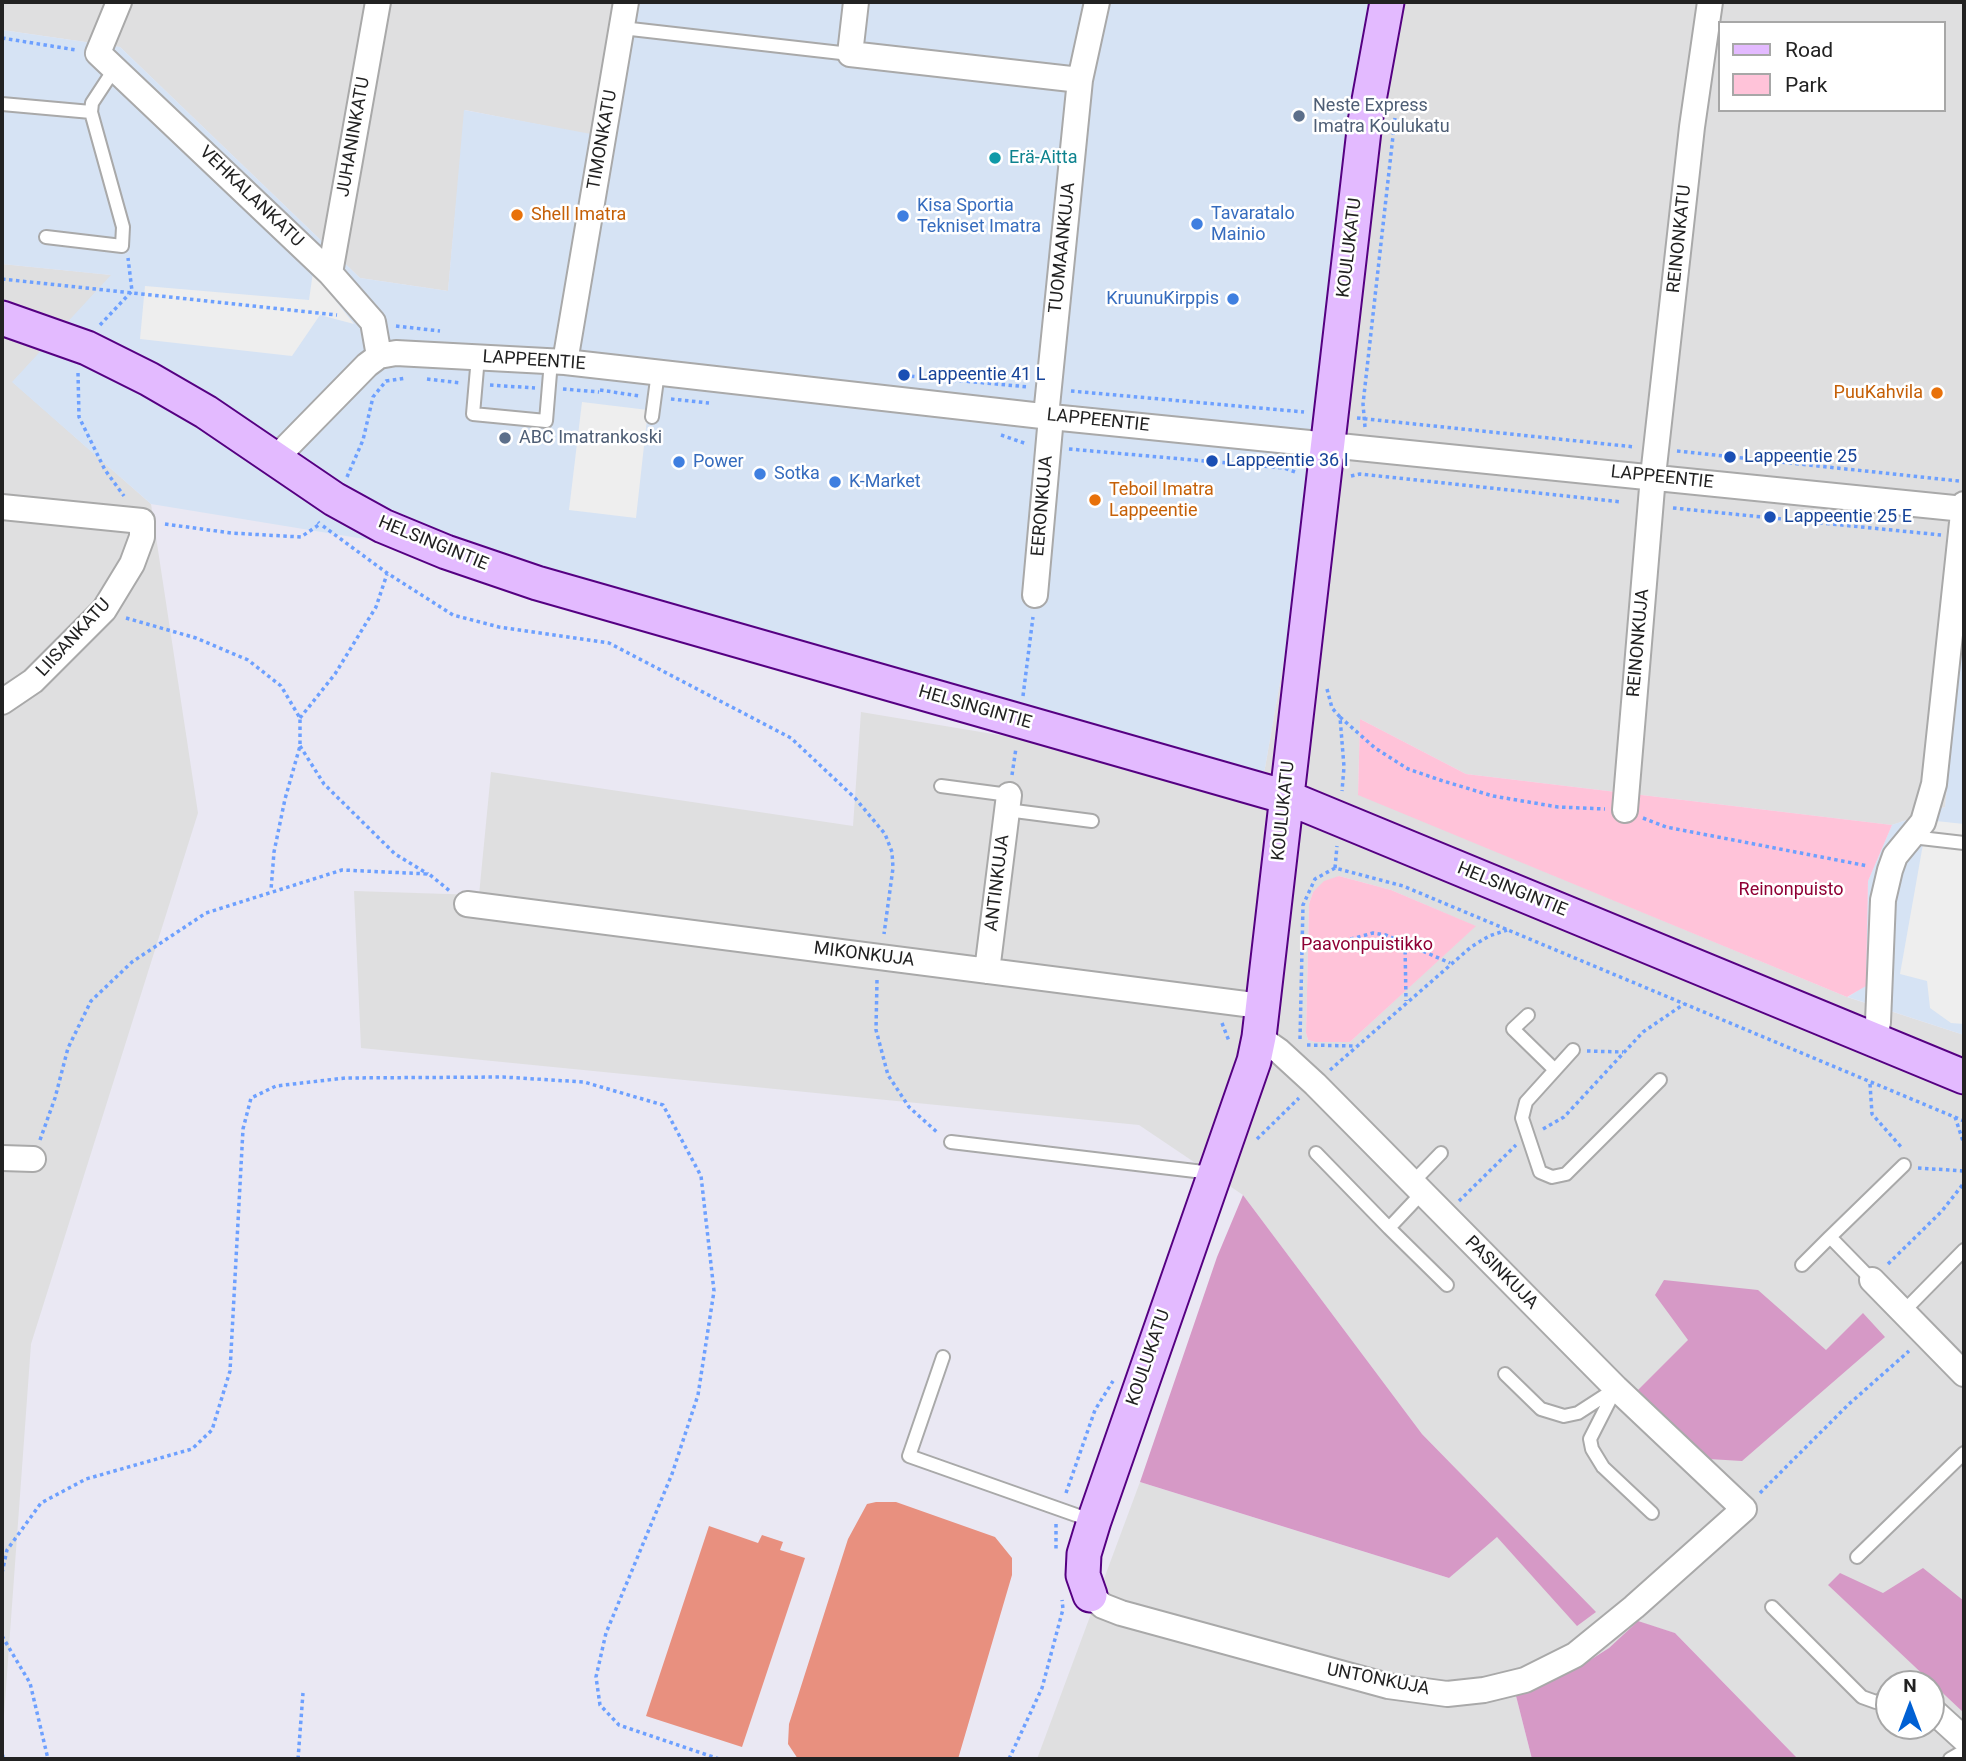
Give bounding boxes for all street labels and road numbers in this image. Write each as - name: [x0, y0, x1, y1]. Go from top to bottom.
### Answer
- street label: JUHANINKATU: [333, 75, 375, 199]
- street label: TIMONKATU: [584, 88, 622, 192]
- street label: VEHKALANKATU: [194, 142, 308, 252]
- street label: TUOMAANKUJA: [1045, 182, 1081, 314]
- street label: REINONKATU: [1664, 184, 1696, 294]
- street label: KOULUKATU: [1333, 197, 1367, 299]
- street label: LAPPEENTIE: [482, 347, 586, 375]
- street label: LAPPEENTIE: [1046, 405, 1150, 437]
- street label: EERONKUJA: [1028, 455, 1058, 557]
- street label: LAPPEENTIE: [1610, 462, 1714, 494]
- street label: HELSINGINTIE: [375, 512, 491, 576]
- street label: REINONKUJA: [1624, 588, 1654, 698]
- street label: LIISANKATU: [32, 594, 116, 682]
- street label: HELSINGINTIE: [916, 682, 1034, 734]
- street label: KOULUKATU: [1268, 760, 1300, 862]
- street label: ANTINKUJA: [981, 833, 1015, 933]
- street label: HELSINGINTIE: [1454, 858, 1570, 922]
- street label: MIKONKUJA: [812, 938, 916, 972]
- street label: PASINKUJA: [1460, 1232, 1542, 1314]
- street label: KOULUKATU: [1122, 1307, 1176, 1409]
- street label: UNTONKUJA: [1325, 1659, 1431, 1701]

